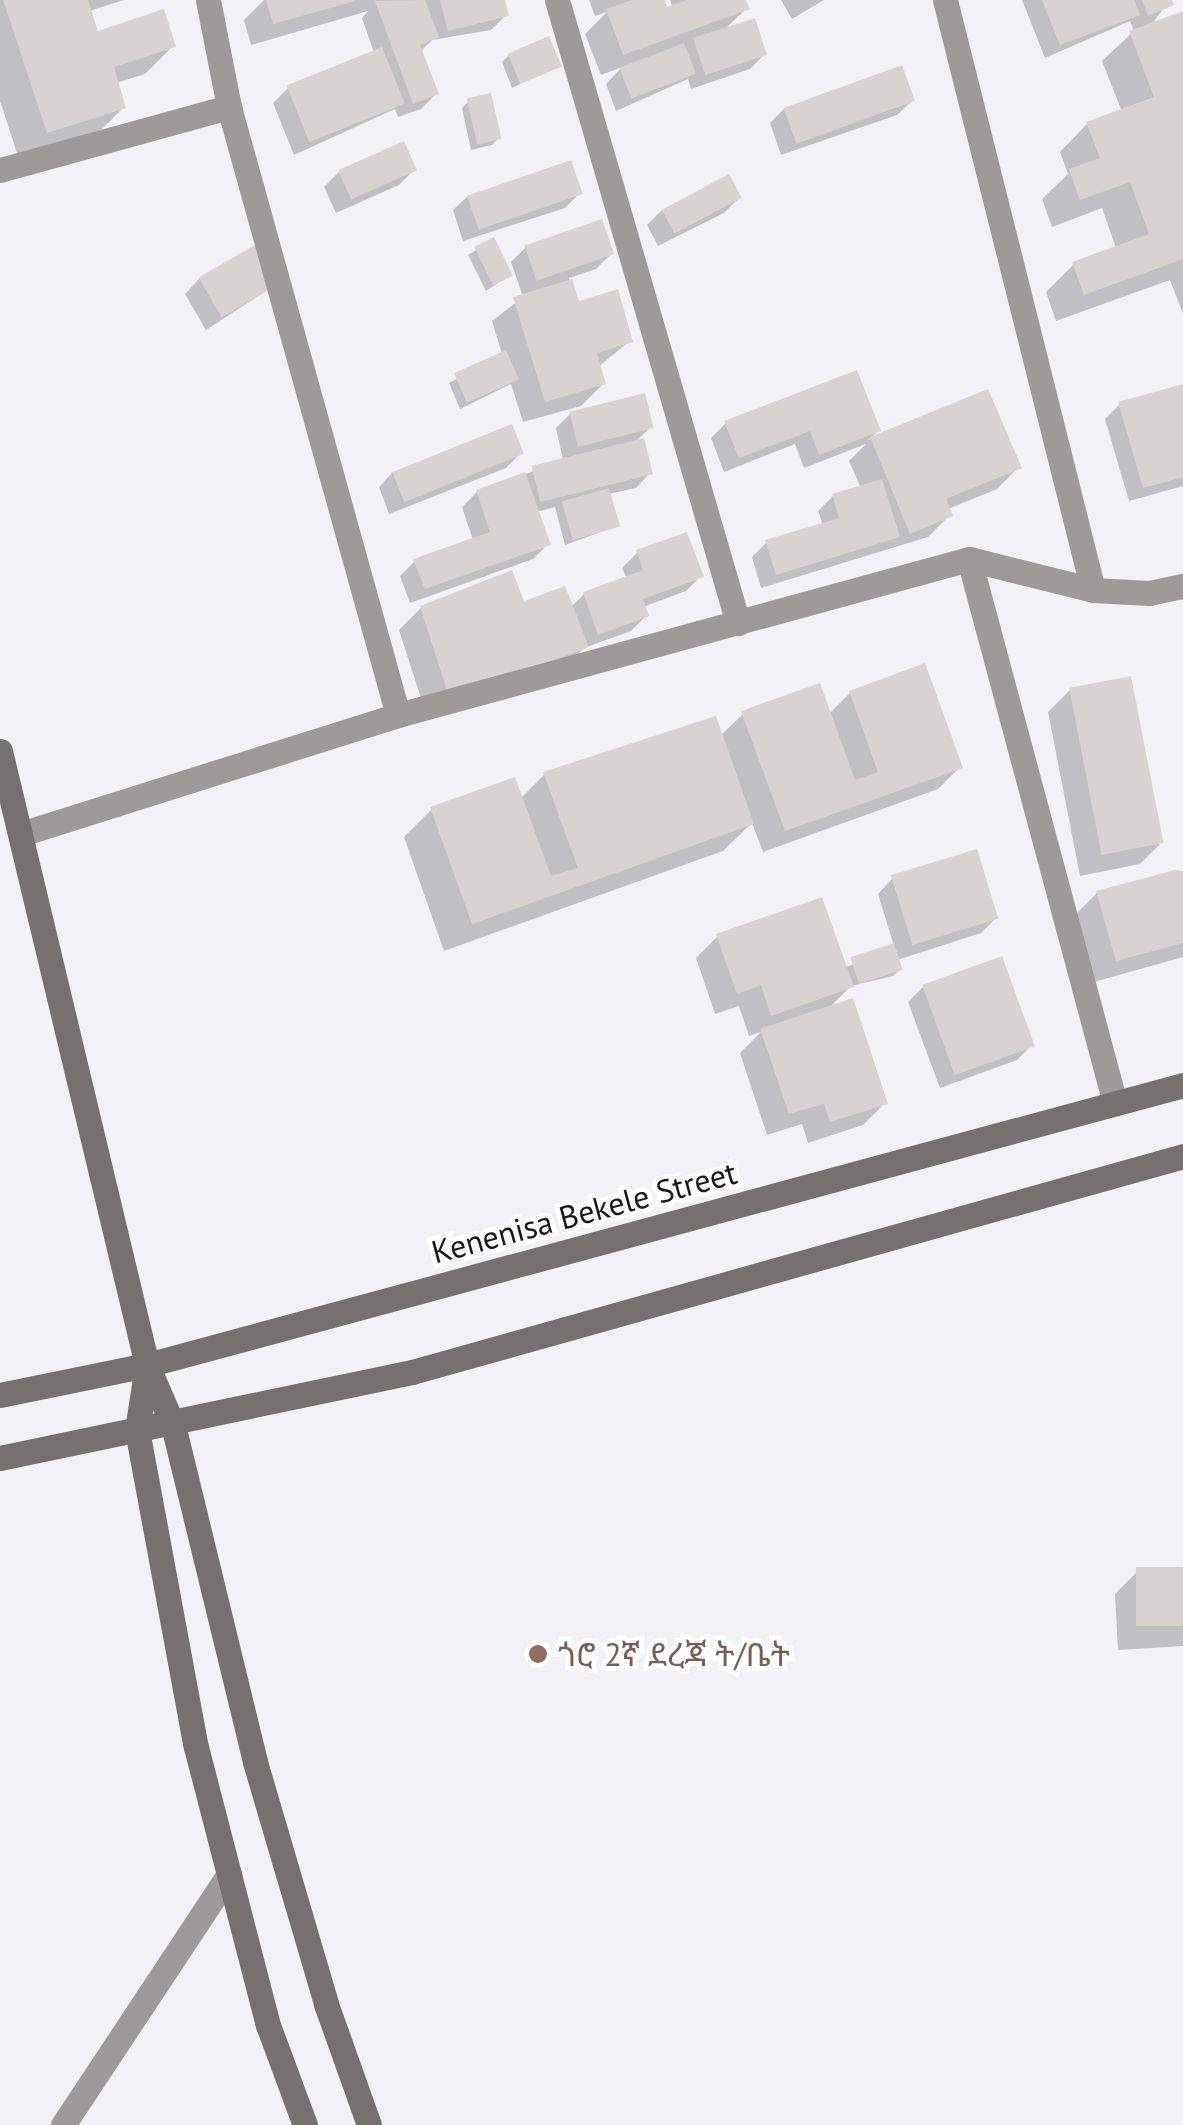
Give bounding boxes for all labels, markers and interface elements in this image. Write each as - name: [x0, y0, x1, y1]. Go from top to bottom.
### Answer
- street label: Kenenisa Bekele Street: [427, 1153, 741, 1271]
- place label: ጎሮ 2ኛ ደረጃ ት/ቤት: [558, 1635, 790, 1673]
- marker: ጎሮ 2ኛ ደረጃ ት/ቤት: [527, 1643, 549, 1665]

